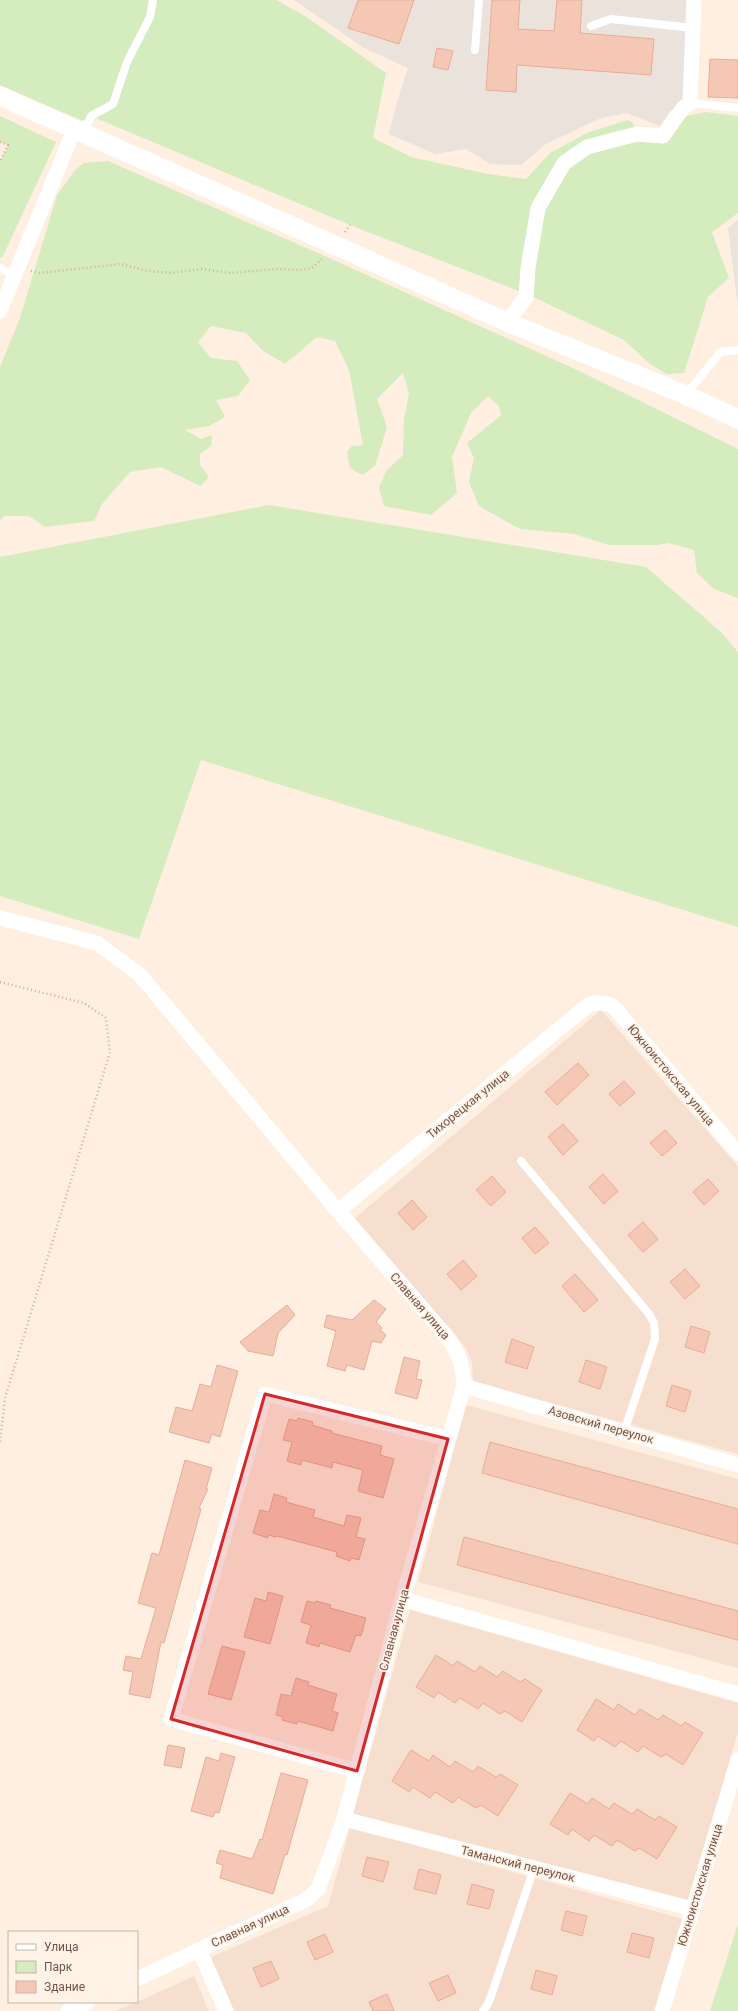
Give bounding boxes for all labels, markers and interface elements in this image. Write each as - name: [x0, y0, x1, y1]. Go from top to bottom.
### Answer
- street label: Южноистокская улица: [625, 1022, 717, 1128]
- street label: Тихорецкая улица: [424, 1067, 512, 1141]
- street label: Славная улица: [387, 1270, 453, 1342]
- street label: Азовский переулок: [547, 1403, 656, 1447]
- street label: Славная улица: [376, 1588, 412, 1672]
- street label: Южноистокская улица: [675, 1822, 725, 1948]
- street label: Таманский переулок: [460, 1843, 577, 1885]
- street label: Славная улица: [209, 1902, 291, 1950]
- legend: [8, 1931, 138, 2003]
- text: Улица: [44, 1940, 79, 1954]
- text: Парк: [44, 1960, 73, 1974]
- text: Здание: [44, 1980, 85, 1994]

